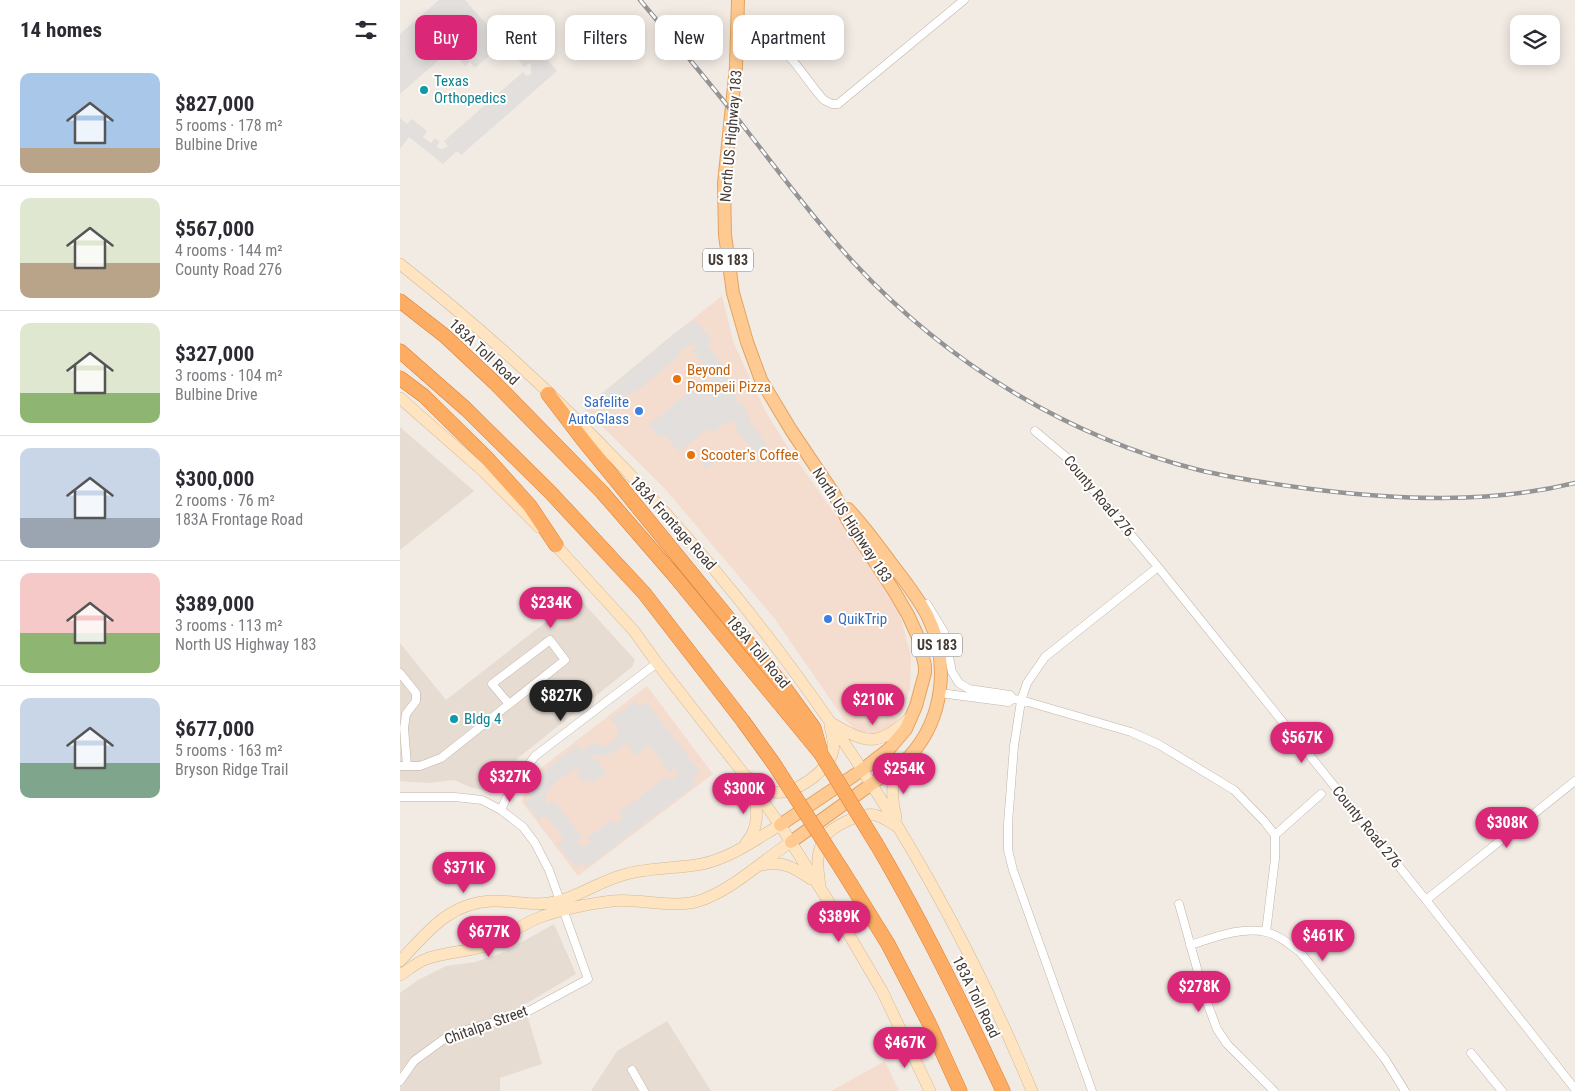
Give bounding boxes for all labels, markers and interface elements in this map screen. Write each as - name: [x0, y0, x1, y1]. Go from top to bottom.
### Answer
- chip: Buy: [415, 15, 477, 60]
- chip: Rent: [487, 15, 555, 60]
- chip: Filters: [565, 15, 645, 60]
- chip: New: [655, 15, 723, 60]
- chip: Apartment: [733, 15, 844, 60]
- map controls: [1510, 15, 1560, 65]
- button: layers: [1510, 15, 1560, 65]
- icon: filters: [352, 16, 380, 44]
- text: 14 homes: [20, 18, 102, 42]
- street label: North US Highway 183: [716, 69, 746, 203]
- place label: Texas Orthopedics: [434, 72, 506, 107]
- marker: Texas Orthopedics: [418, 84, 430, 96]
- text: $827,000: [175, 92, 254, 116]
- icon: home: [60, 93, 120, 153]
- text: 5 rooms · 178 m²: [175, 116, 283, 135]
- text: Bulbine Drive: [175, 135, 258, 154]
- text: $567,000: [175, 217, 254, 241]
- icon: home: [60, 218, 120, 278]
- text: 4 rooms · 144 m²: [175, 241, 283, 260]
- road number: US 183: [703, 248, 753, 272]
- text: County Road 276: [175, 260, 282, 279]
- street label: 183A Toll Road: [445, 315, 523, 389]
- text: $327,000: [175, 342, 254, 366]
- icon: home: [60, 343, 120, 403]
- place label: Beyond Pompeii Pizza: [687, 361, 771, 396]
- text: 3 rooms · 104 m²: [175, 366, 283, 385]
- marker: Beyond Pompeii Pizza: [671, 373, 683, 385]
- text: Bulbine Drive: [175, 385, 258, 404]
- place label: Safelite AutoGlass: [568, 393, 629, 428]
- marker: Safelite AutoGlass: [633, 405, 645, 417]
- place label: Scooter's Coffee: [701, 446, 799, 464]
- marker: Scooter's Coffee: [685, 449, 697, 461]
- street label: County Road 276: [1060, 452, 1138, 540]
- street label: North US Highway 183: [808, 464, 896, 586]
- text: $300,000: [175, 467, 254, 491]
- icon: home: [60, 468, 120, 528]
- street label: 183A Frontage Road: [626, 472, 720, 574]
- text: 2 rooms · 76 m²: [175, 491, 275, 510]
- text: 183A Frontage Road: [175, 510, 303, 529]
- pin: $234K: [516, 586, 586, 629]
- text: $389,000: [175, 592, 254, 616]
- icon: home: [60, 593, 120, 653]
- text: $234K: [530, 593, 572, 612]
- place label: QuikTrip: [838, 610, 887, 628]
- street label: 183A Toll Road: [722, 612, 794, 692]
- marker: QuikTrip: [822, 613, 834, 625]
- text: 3 rooms · 113 m²: [175, 616, 283, 635]
- road number: US 183: [912, 634, 962, 656]
- text: North US Highway 183: [175, 635, 316, 654]
- pin: $827K: [526, 680, 596, 722]
- pin: $210K: [838, 684, 908, 726]
- text: $827K: [540, 686, 582, 705]
- text: $210K: [852, 690, 894, 709]
- place label: Bldg 4: [464, 710, 501, 728]
- marker: Bldg 4: [448, 713, 460, 725]
- text: $677,000: [175, 717, 254, 741]
- icon: home: [60, 718, 120, 778]
- pin: $567K: [1267, 722, 1337, 764]
- text: $567K: [1281, 728, 1323, 747]
- text: 5 rooms · 163 m²: [175, 741, 283, 760]
- pin: $254K: [869, 752, 939, 795]
- text: $254K: [883, 759, 925, 778]
- text: Bryson Ridge Trail: [175, 760, 288, 779]
- pin: $327K: [475, 760, 545, 803]
- text: $327K: [489, 767, 531, 786]
- pin: $300K: [709, 772, 779, 815]
- text: $300K: [723, 779, 765, 798]
- street label: County Road 276: [1328, 782, 1406, 872]
- pin: $308K: [1472, 806, 1542, 849]
- text: $308K: [1486, 813, 1528, 832]
- pin: $371K: [429, 852, 499, 894]
- text: $371K: [443, 858, 485, 877]
- pin: $389K: [804, 900, 874, 943]
- text: $389K: [818, 907, 860, 926]
- pin: $677K: [454, 916, 524, 958]
- pin: $461K: [1288, 920, 1358, 962]
- text: $677K: [468, 922, 510, 941]
- text: $461K: [1302, 926, 1344, 945]
- street label: 183A Toll Road: [948, 953, 1004, 1041]
- pin: $278K: [1164, 970, 1234, 1013]
- text: $278K: [1178, 977, 1220, 996]
- street label: Chitalpa Street: [442, 1002, 530, 1048]
- pin: $467K: [870, 1026, 940, 1069]
- text: $467K: [884, 1033, 926, 1052]

